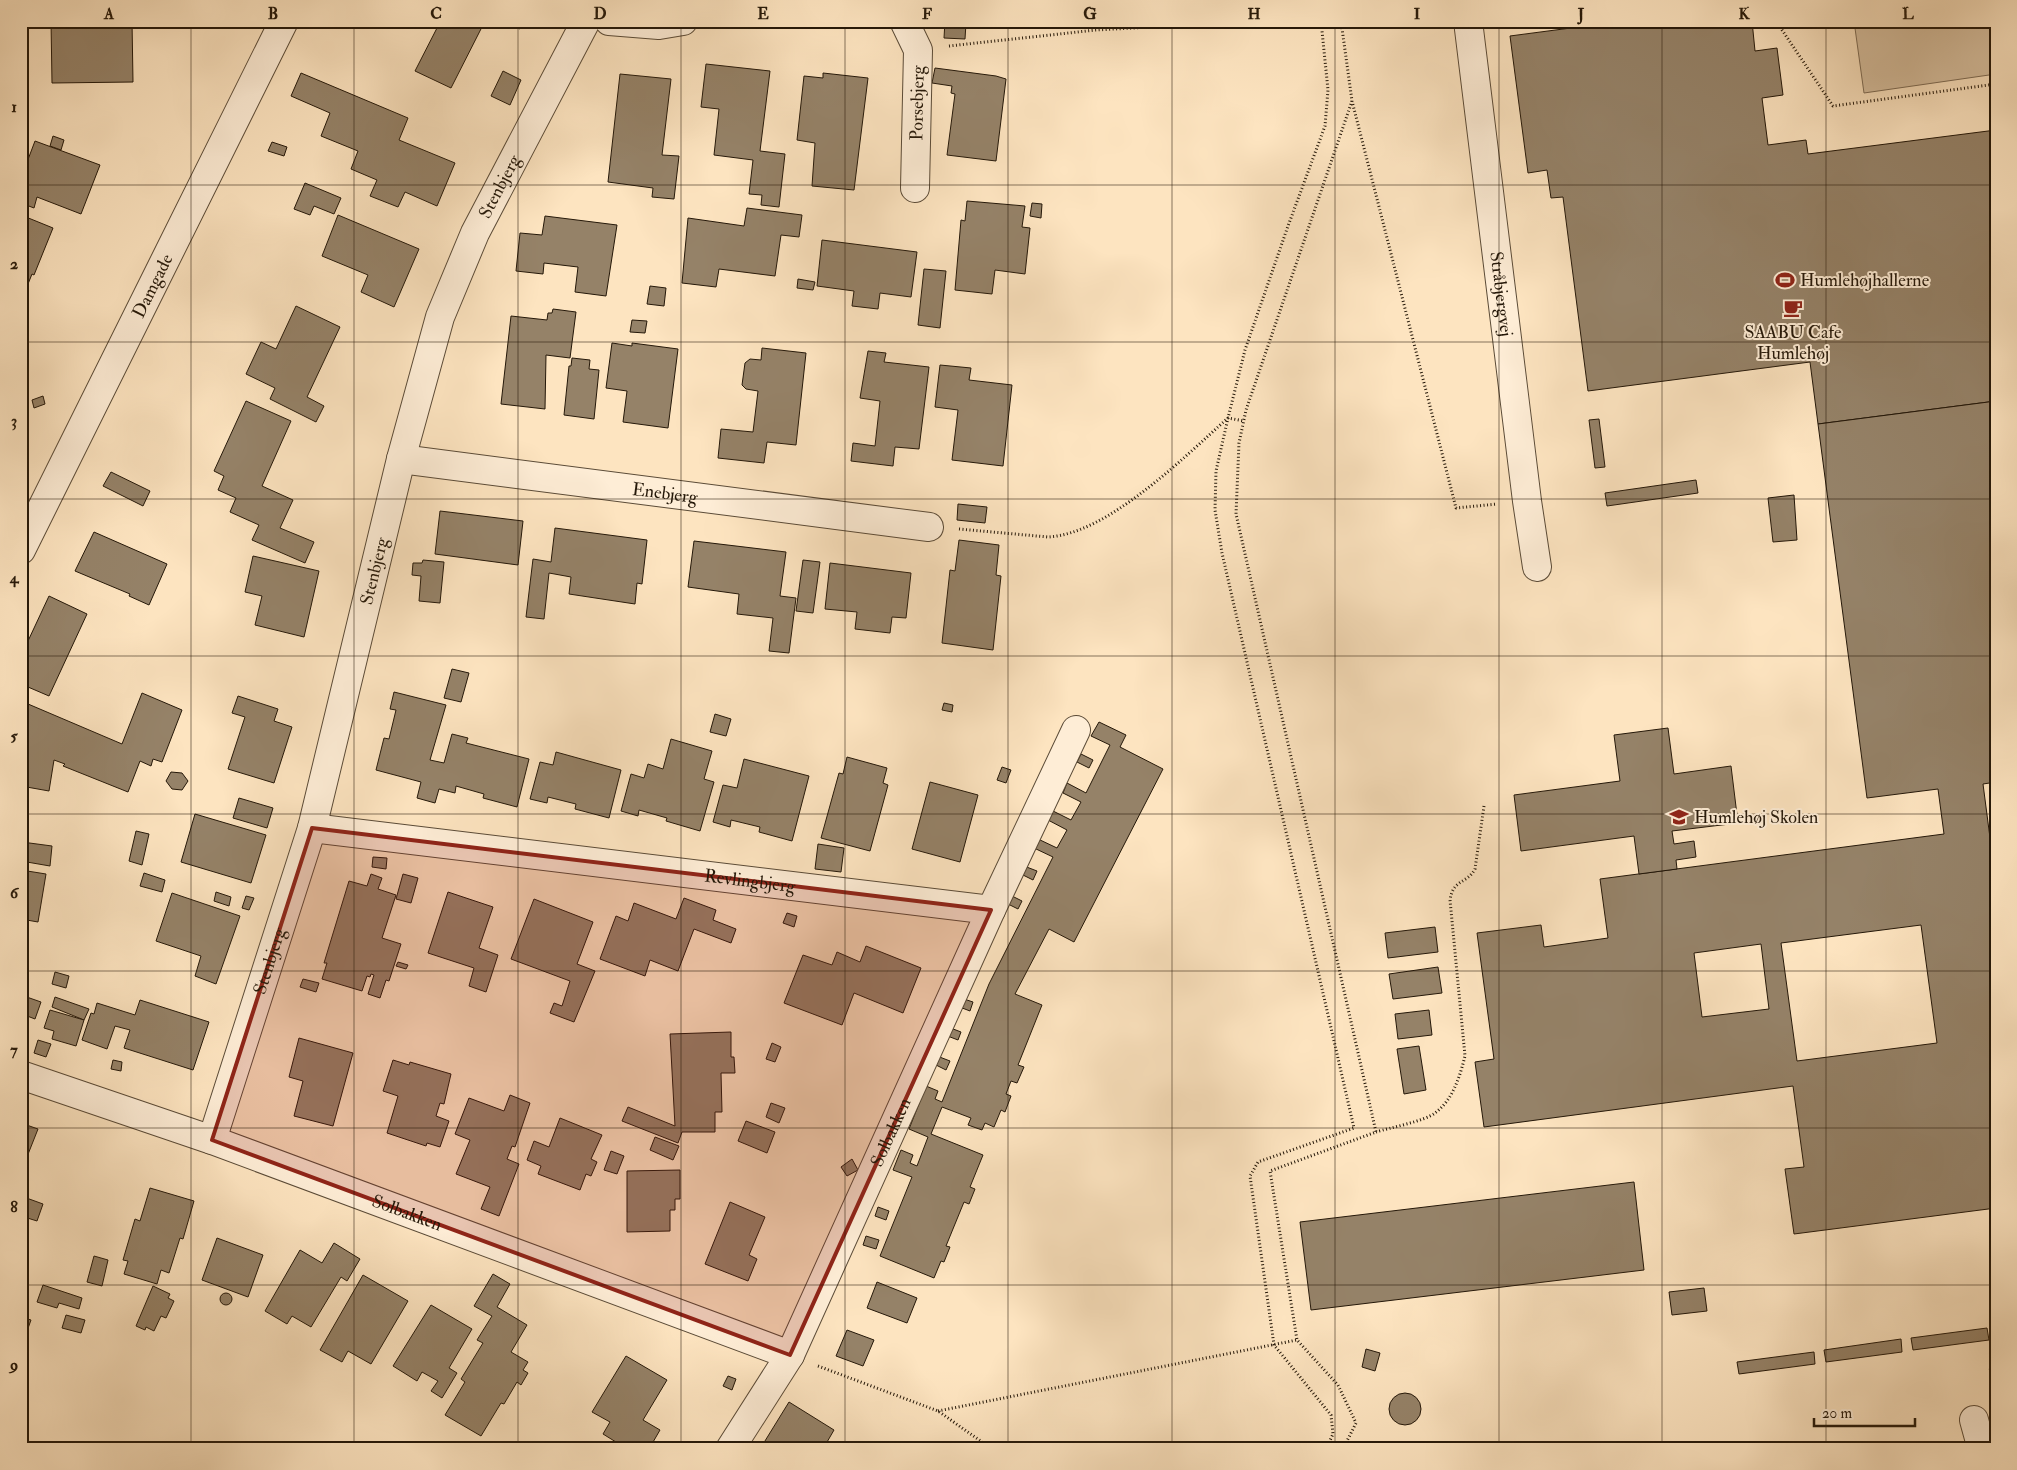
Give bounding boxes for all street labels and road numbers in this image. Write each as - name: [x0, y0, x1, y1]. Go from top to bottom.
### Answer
- street label: Porsebjerg: [905, 64, 930, 141]
- street label: Stenbjerg: [474, 150, 526, 222]
- street label: Damgade: [127, 250, 179, 322]
- street label: Stråbjergvej: [1484, 250, 1518, 338]
- street label: Enebjerg: [631, 478, 700, 509]
- street label: Stenbjerg: [355, 534, 394, 607]
- street label: Revlingbjerg: [703, 864, 798, 898]
- street label: Stenbjerg: [248, 924, 292, 997]
- street label: Solbakken: [866, 1094, 917, 1170]
- street label: Solbakken: [369, 1190, 445, 1237]

